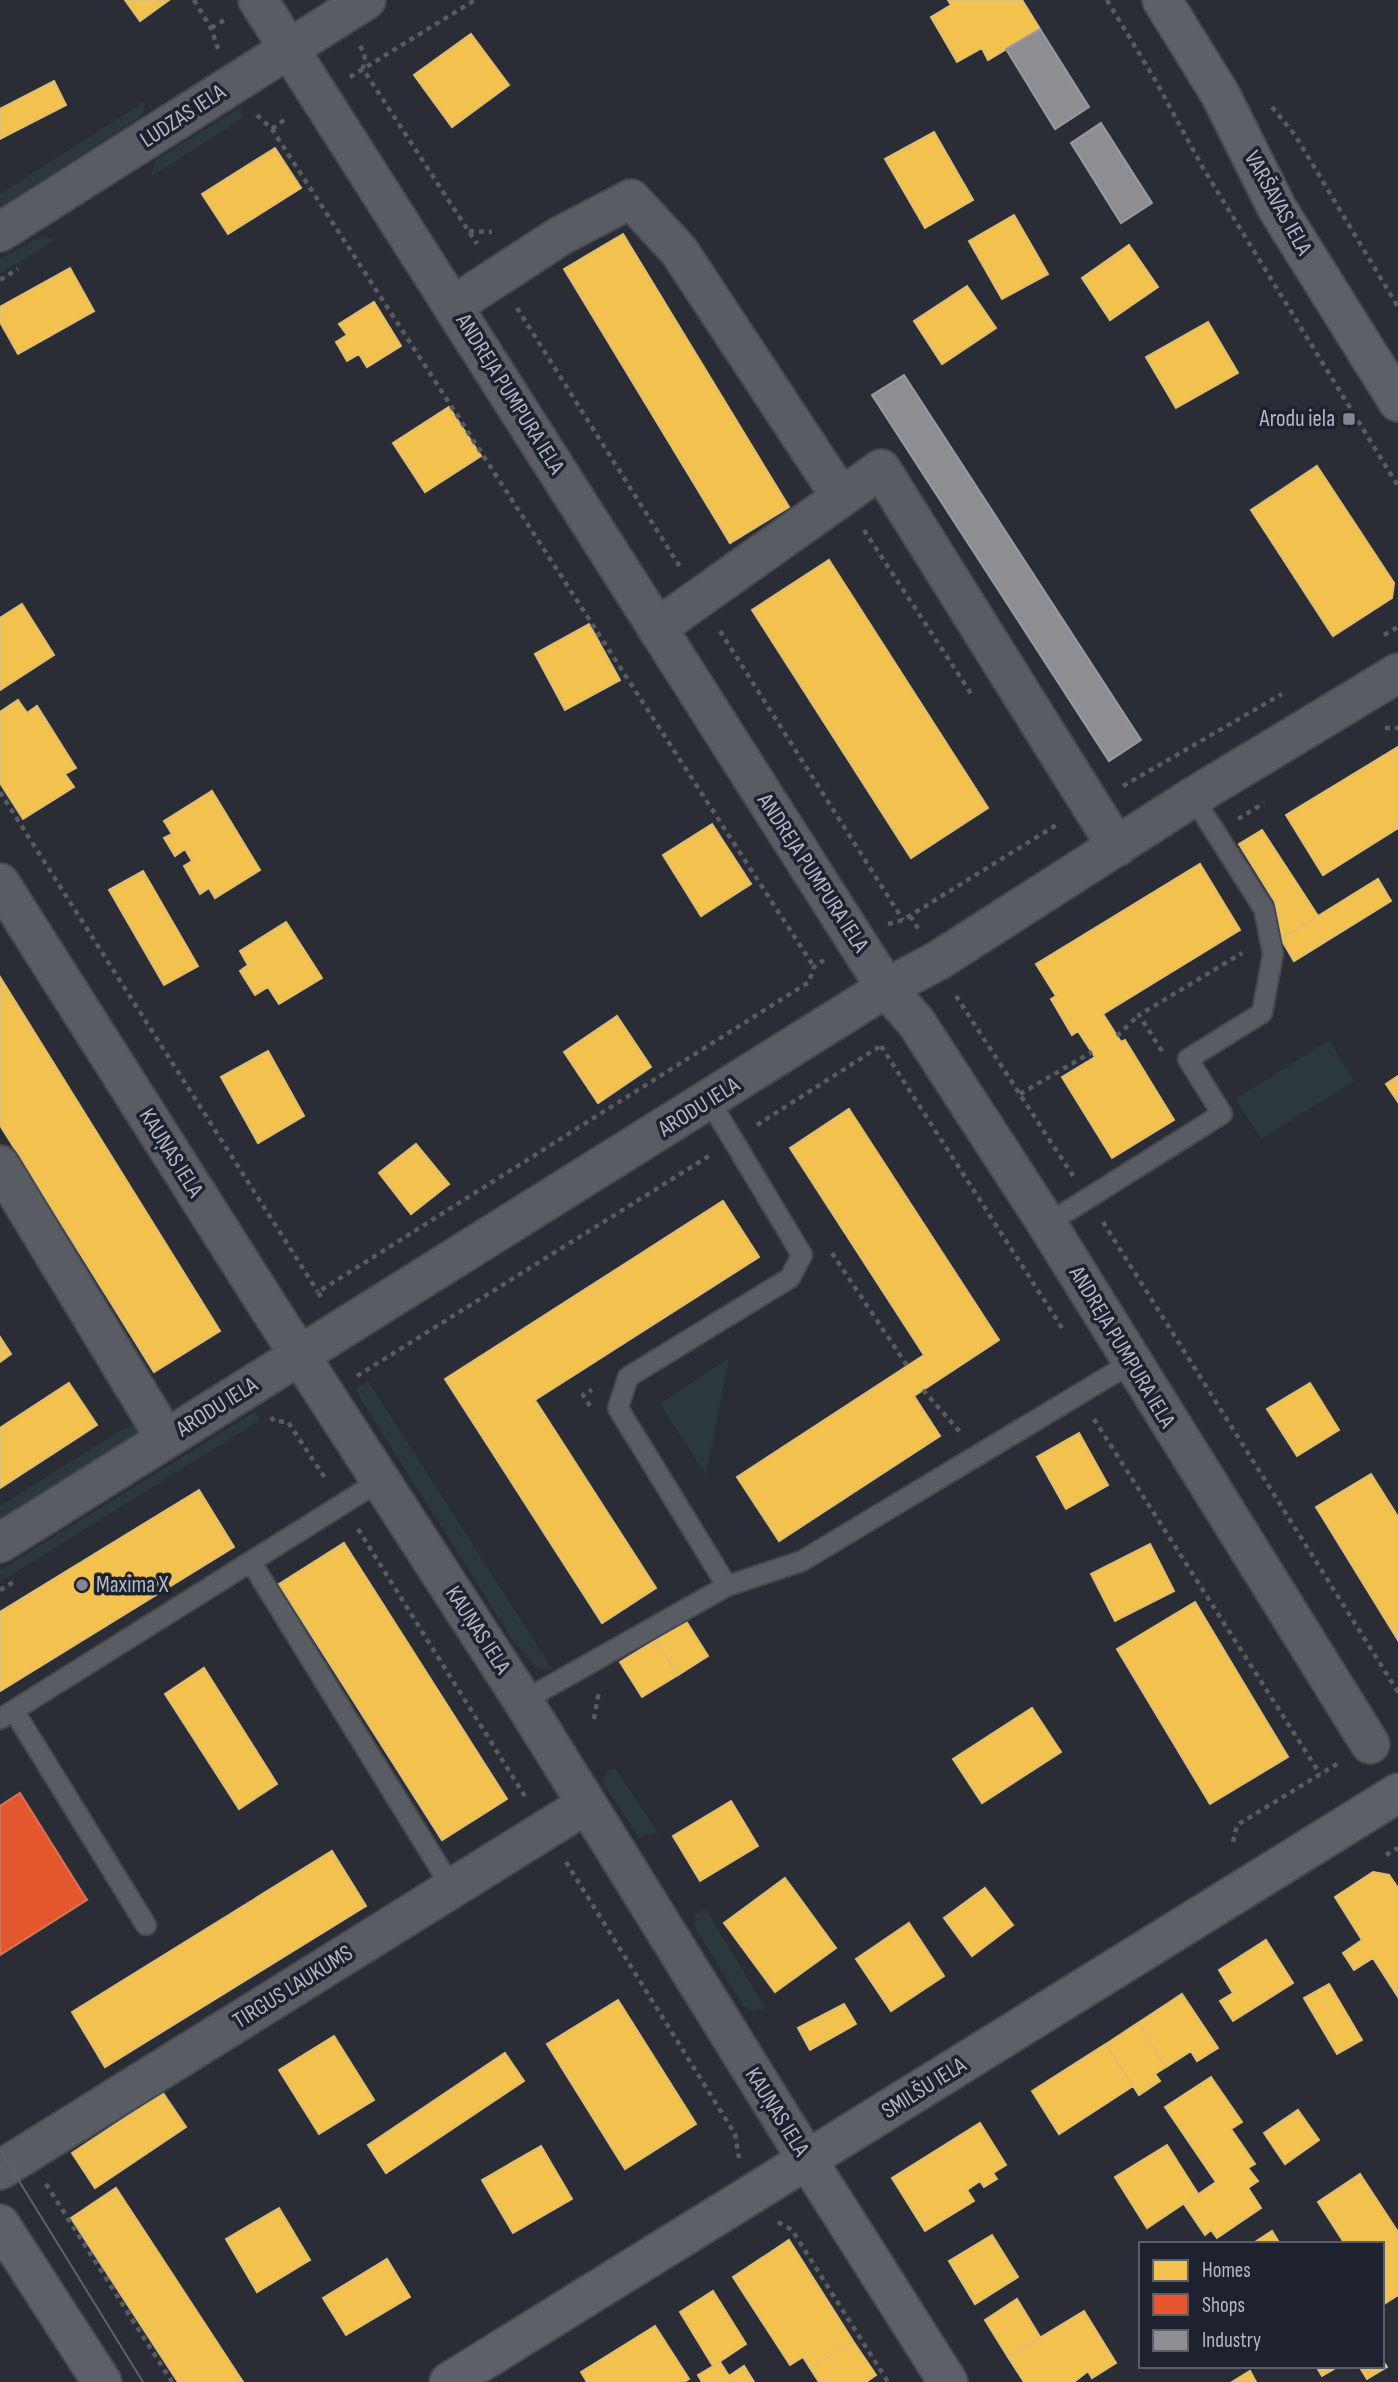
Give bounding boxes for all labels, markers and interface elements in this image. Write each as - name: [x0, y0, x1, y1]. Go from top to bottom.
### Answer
- street label: LUDZAS IELA: [135, 78, 231, 154]
- street label: VARŠAVAS IELA: [1238, 146, 1318, 260]
- street label: ANDREJA PUMPURA IELA: [449, 308, 571, 479]
- place label: Arodu iela: [1258, 405, 1335, 433]
- marker: Arodu iela: [1341, 411, 1357, 427]
- street label: ANDREJA PUMPURA IELA: [751, 788, 875, 958]
- street label: ARODU IELA: [652, 1071, 745, 1143]
- street label: KAUŅAS IELA: [133, 1103, 209, 1203]
- street label: ANDREJA PUMPURA IELA: [1062, 1260, 1181, 1433]
- street label: ARODU IELA: [170, 1371, 263, 1443]
- place label: Maxima X: [96, 1571, 169, 1599]
- marker: Maxima X: [74, 1577, 90, 1593]
- street label: KAUŅAS IELA: [439, 1581, 517, 1679]
- street label: TIRGUS LAUKUMS: [228, 1939, 358, 2035]
- street label: SMILŠU IELA: [877, 2051, 971, 2125]
- street label: KAUŅAS IELA: [739, 2062, 815, 2162]
- legend: [1139, 2242, 1384, 2368]
- text: Homes: [1202, 2258, 1251, 2283]
- text: Shops: [1202, 2293, 1245, 2318]
- text: Industry: [1202, 2328, 1261, 2353]

